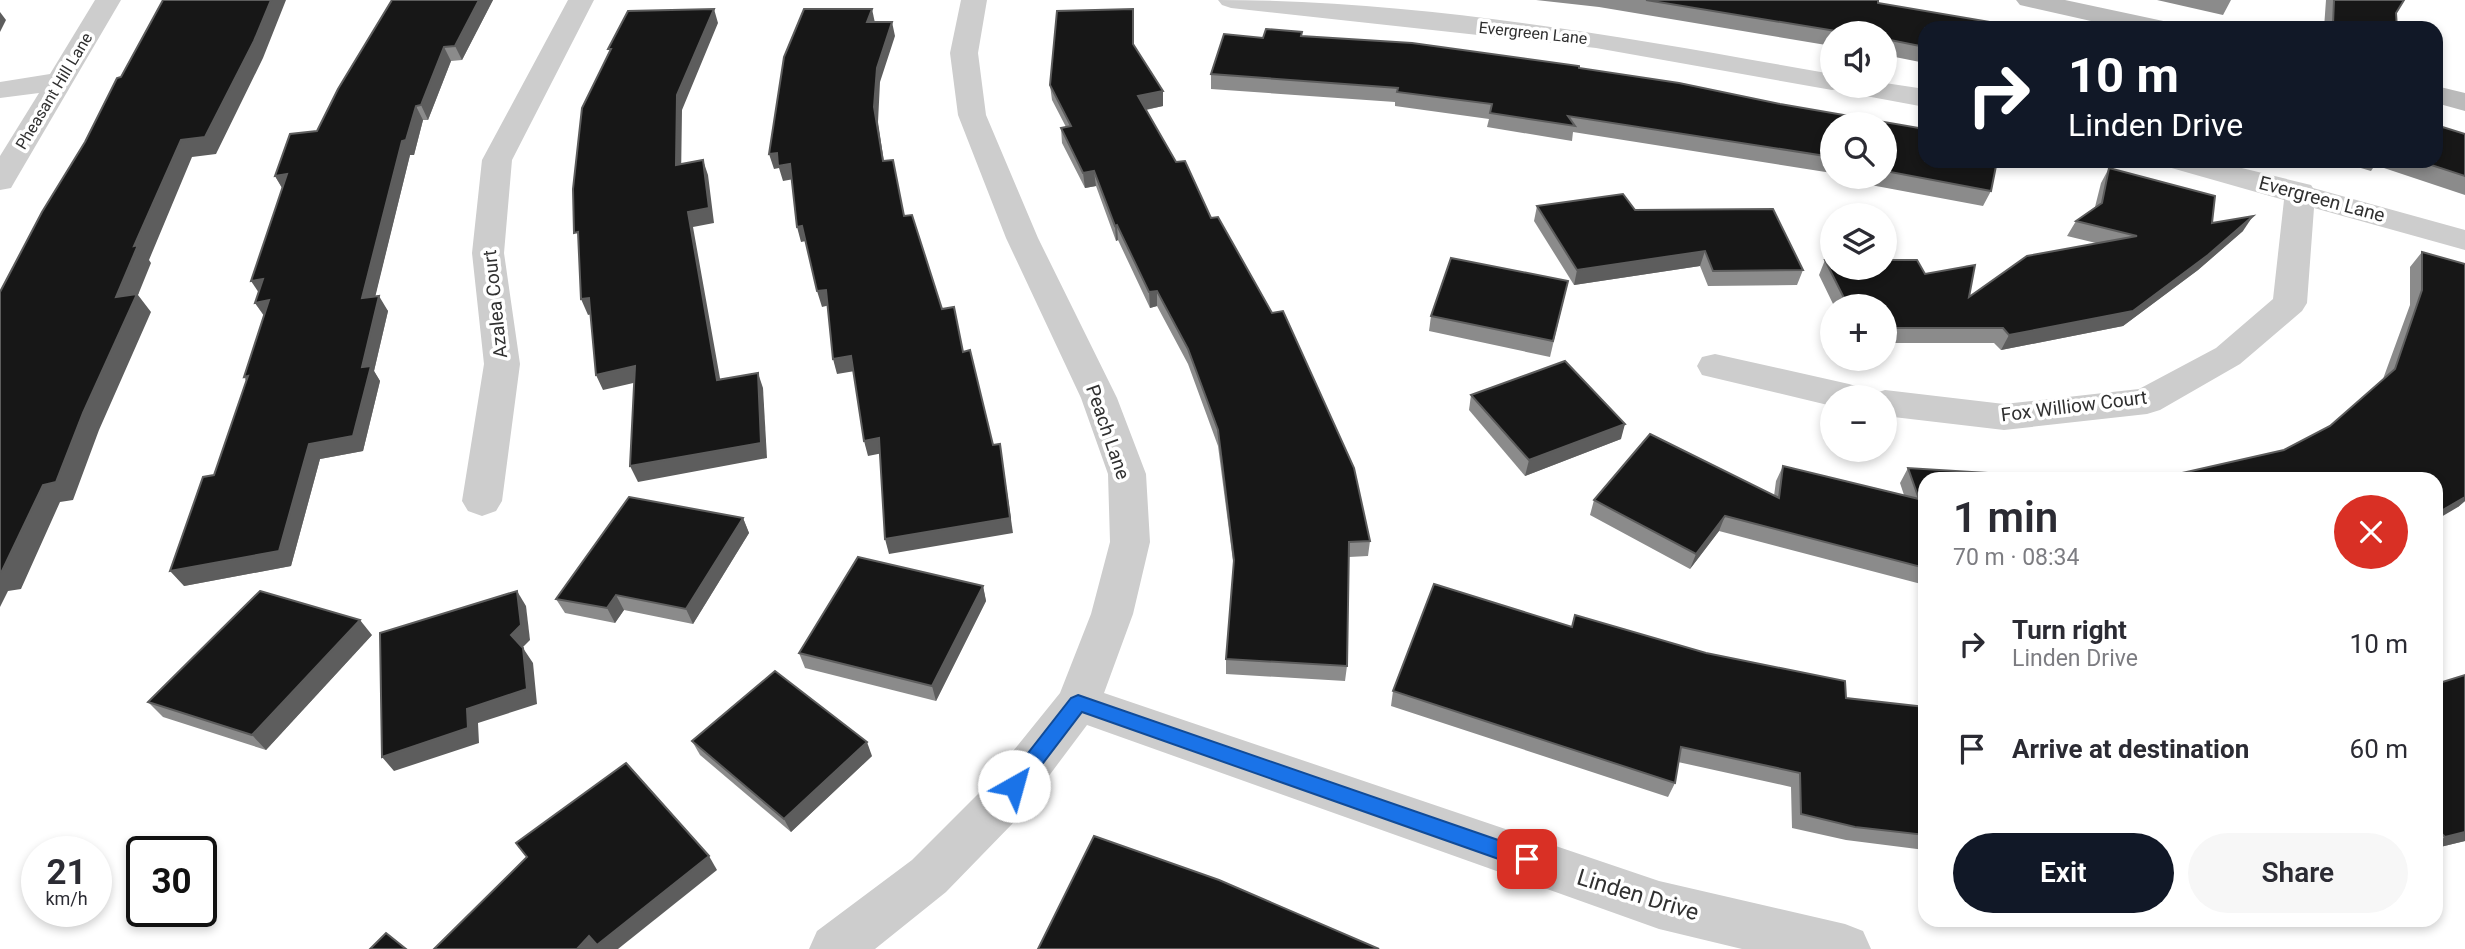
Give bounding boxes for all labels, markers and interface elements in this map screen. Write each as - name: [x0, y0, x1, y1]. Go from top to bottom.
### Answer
- street label: Evergreen Lane: [1478, 18, 1588, 48]
- map controls: [1820, 21, 1897, 462]
- button: sound: [1820, 21, 1897, 98]
- street label: Pheasant Hill Lane: [12, 29, 96, 153]
- text: 10 m: [2068, 47, 2179, 104]
- icon: right: [1953, 49, 2044, 140]
- text: Linden Drive: [2068, 106, 2243, 144]
- button: search: [1820, 112, 1897, 189]
- street label: Evergreen Lane: [2257, 171, 2387, 227]
- button: layers: [1820, 203, 1897, 280]
- street label: Azalea Court: [478, 249, 512, 359]
- button: +: [1820, 294, 1897, 371]
- street label: Peach Lane: [1081, 382, 1135, 482]
- button: −: [1820, 385, 1897, 462]
- street label: Fox Williow Court: [2000, 386, 2148, 426]
- text: 1 min: [1953, 493, 2058, 542]
- button: close: [2334, 495, 2408, 569]
- text: 70 m · 08:34: [1953, 544, 2079, 571]
- text: Turn right: [2012, 615, 2127, 645]
- icon: right: [1953, 625, 1991, 663]
- text: 10 m: [2350, 629, 2408, 659]
- text: Linden Drive: [2012, 645, 2138, 672]
- icon: arrive: [1953, 730, 1991, 768]
- text: Arrive at destination: [2012, 734, 2249, 764]
- text: 60 m: [2350, 734, 2408, 764]
- position arrow: [977, 749, 1051, 823]
- pin: [1497, 829, 1557, 889]
- button: Exit: [1953, 833, 2174, 913]
- button: Share: [2188, 833, 2408, 913]
- speed limit sign: 30: [126, 836, 217, 927]
- icon: arrive: [1508, 840, 1546, 878]
- text: 21: [46, 852, 87, 893]
- street label: Linden Drive: [1574, 864, 1702, 926]
- text: km/h: [45, 888, 88, 909]

